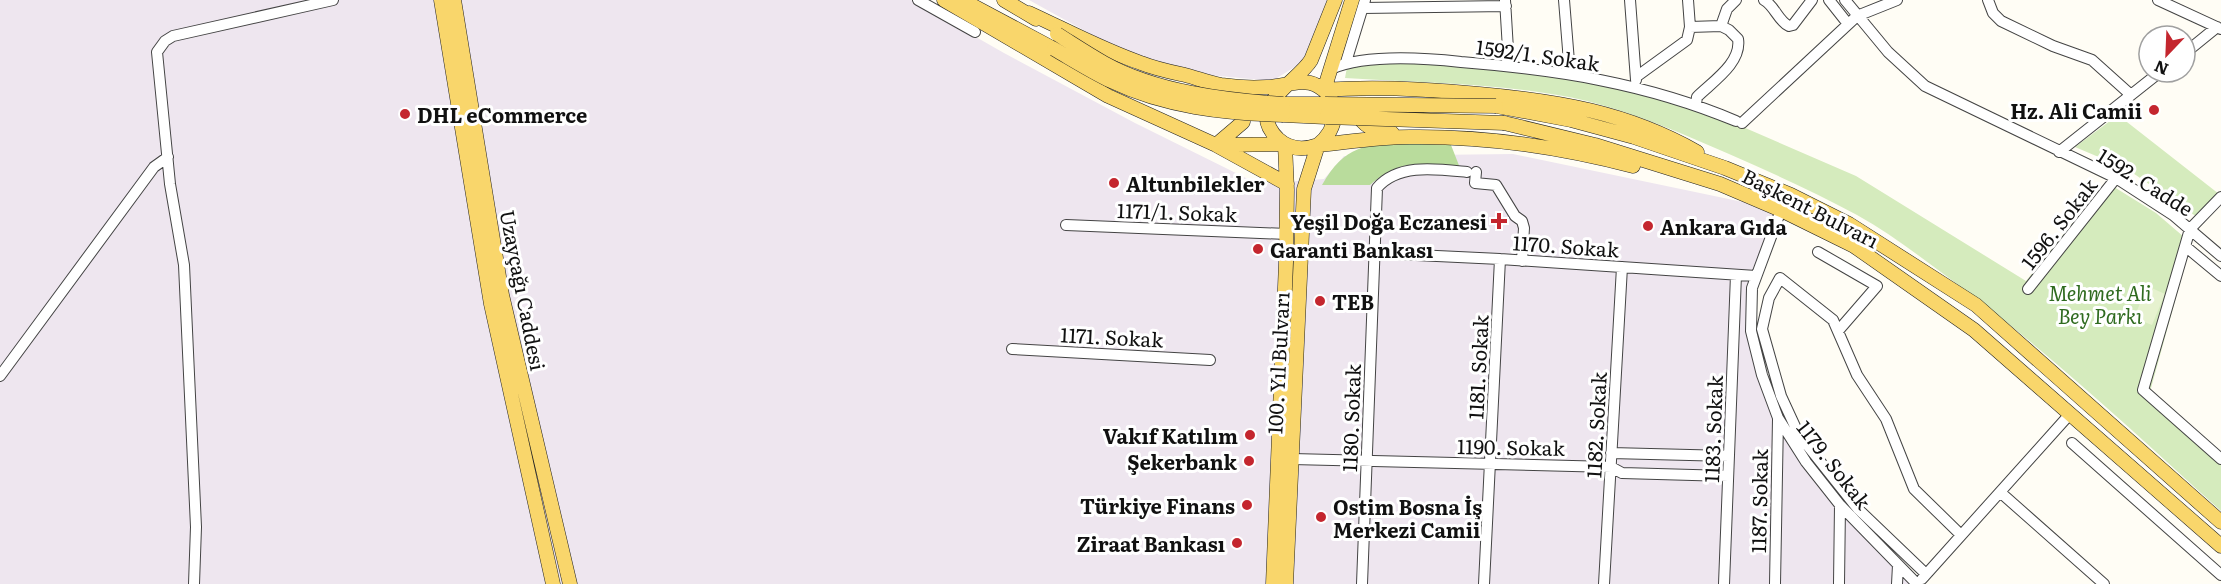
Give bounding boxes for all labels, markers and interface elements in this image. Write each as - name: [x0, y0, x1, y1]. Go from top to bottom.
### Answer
- north arrow: [2137, 24, 2197, 84]
- street label: 1592/1. Sokak: [1474, 30, 1603, 78]
- text: N: [2150, 55, 2172, 82]
- place label: Hz. Ali Camii: [2010, 95, 2142, 125]
- place label: DHL eCommerce: [417, 99, 587, 129]
- marker: Hz. Ali Camii: [2147, 103, 2161, 117]
- marker: DHL eCommerce: [398, 107, 412, 121]
- street label: 1592. Cadde: [2092, 140, 2200, 222]
- street label: Başkent Bulvarı: [1737, 160, 1885, 255]
- place label: Altunbilekler: [1126, 168, 1265, 198]
- street label: 1596. Sokak: [2013, 170, 2104, 275]
- marker: Altunbilekler: [1107, 176, 1121, 190]
- street label: 1171/1. Sokak: [1117, 194, 1238, 228]
- place label: Yeşil Doğa Eczanesi: [1290, 206, 1487, 236]
- street label: Uzayçağı Caddesi: [494, 207, 554, 373]
- place label: Ankara Gıda: [1660, 211, 1787, 241]
- marker: Yeşil Doğa Eczanesi: [1492, 214, 1506, 228]
- marker: Ankara Gıda: [1641, 219, 1655, 233]
- street label: 1170. Sokak: [1512, 226, 1621, 264]
- place label: Garanti Bankası: [1270, 234, 1433, 264]
- marker: Garanti Bankası: [1251, 242, 1265, 256]
- park label: Mehmet Ali Bey Parkı: [2048, 277, 2152, 330]
- place label: TEB: [1332, 286, 1374, 316]
- street label: 100. Yıl Bulvarı: [1258, 291, 1296, 435]
- marker: TEB: [1313, 294, 1327, 308]
- street label: 1181. Sokak: [1459, 313, 1495, 420]
- street label: 1171. Sokak: [1060, 318, 1165, 354]
- street label: 1180. Sokak: [1333, 363, 1367, 473]
- street label: 1182. Sokak: [1577, 370, 1613, 479]
- street label: 1183. Sokak: [1695, 374, 1729, 483]
- street label: 1179. Sokak: [1791, 413, 1880, 515]
- place label: Vakıf Katılım: [1103, 420, 1238, 450]
- marker: Vakıf Katılım: [1243, 428, 1257, 442]
- street label: 1190. Sokak: [1457, 430, 1566, 462]
- place label: Şekerbank: [1127, 446, 1238, 476]
- street label: 1187. Sokak: [1742, 448, 1774, 553]
- marker: Şekerbank: [1242, 454, 1256, 468]
- place label: Türkiye Finans: [1080, 490, 1235, 520]
- place label: Ostim Bosna İş Merkezi Camii: [1333, 491, 1482, 544]
- marker: Türkiye Finans: [1240, 498, 1254, 512]
- marker: Ostim Bosna İş Merkezi Camii: [1314, 510, 1328, 524]
- place label: Ziraat Bankası: [1077, 528, 1225, 558]
- marker: Ziraat Bankası: [1230, 536, 1244, 550]

